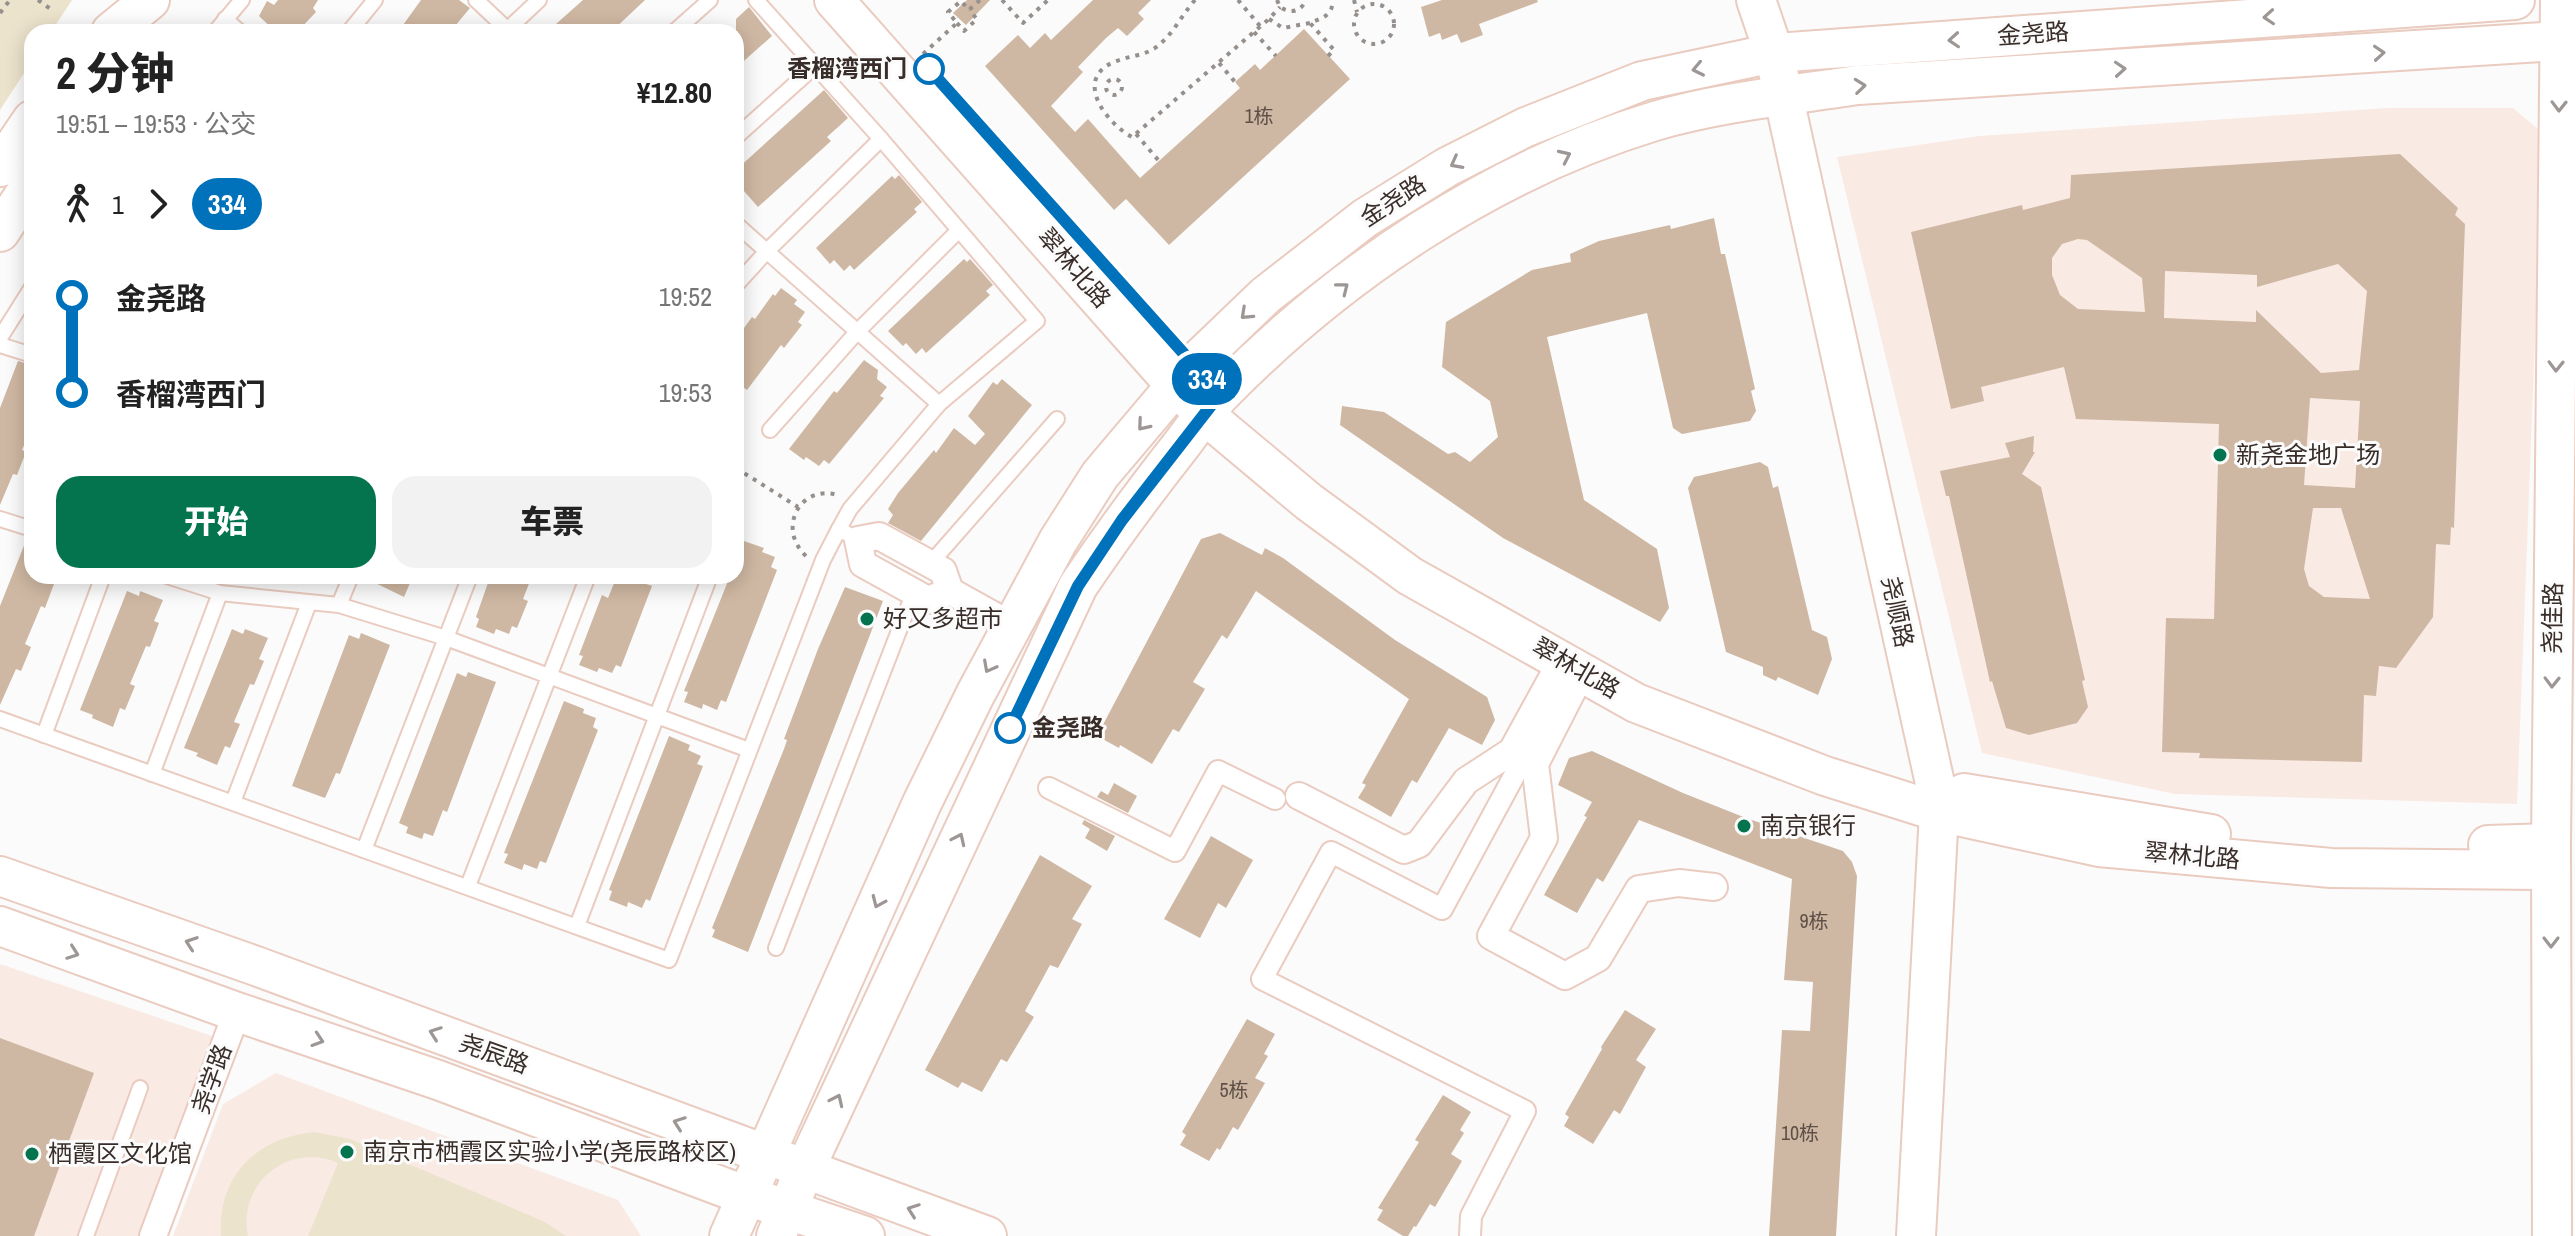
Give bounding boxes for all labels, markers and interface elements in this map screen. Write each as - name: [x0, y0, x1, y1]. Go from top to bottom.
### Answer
- one-way arrow: [2262, 9, 2275, 26]
- street label: 金尧路: [1996, 15, 2070, 51]
- one-way arrow: [1947, 31, 1960, 48]
- text: 2 分钟: [56, 43, 174, 103]
- one-way arrow: [2373, 45, 2386, 62]
- place label: 香榴湾西门: [787, 52, 907, 84]
- marker: 香榴湾西门: [914, 54, 944, 84]
- one-way arrow: [1691, 60, 1705, 77]
- one-way arrow: [2114, 61, 2127, 78]
- text: ¥12.80: [637, 72, 712, 112]
- one-way arrow: [1854, 77, 1867, 94]
- one-way arrow: [2550, 100, 2568, 113]
- house number: 1栋: [1244, 102, 1274, 129]
- text: 19:51 – 19:53 · 公交: [56, 106, 256, 141]
- one-way arrow: [1557, 149, 1571, 165]
- one-way arrow: [1450, 153, 1465, 168]
- street label: 金尧路: [1354, 167, 1431, 233]
- icon: walk: [56, 182, 100, 226]
- icon: forward: [136, 182, 180, 226]
- text: 334: [208, 185, 246, 223]
- text: 1: [112, 187, 124, 222]
- street label: 翠林北路: [1031, 221, 1118, 314]
- text: 金尧路: [116, 278, 206, 318]
- text: 19:52: [659, 279, 712, 314]
- one-way arrow: [1334, 284, 1348, 298]
- one-way arrow: [1241, 305, 1255, 320]
- line badge: 334: [1161, 353, 1253, 405]
- text: 334: [1188, 360, 1226, 398]
- one-way arrow: [2547, 360, 2565, 373]
- text: 香榴湾西门: [116, 374, 266, 414]
- text: 19:53: [659, 375, 712, 410]
- one-way arrow: [1138, 416, 1153, 430]
- place label: 新尧金地广场: [2236, 438, 2380, 470]
- marker: 新尧金地广场: [2211, 446, 2229, 464]
- button: 开始: [56, 476, 376, 568]
- button: 车票: [392, 476, 712, 568]
- street label: 尧顺路: [1875, 573, 1921, 650]
- street label: 尧佳路: [2535, 582, 2569, 654]
- place label: 好又多超市: [883, 602, 1003, 634]
- marker: 好又多超市: [858, 610, 876, 628]
- street label: 翠林北路: [1527, 629, 1626, 705]
- one-way arrow: [984, 659, 999, 674]
- one-way arrow: [2543, 676, 2561, 689]
- place label: 金尧路: [1032, 711, 1104, 743]
- marker: 金尧路: [995, 713, 1025, 743]
- place label: 南京银行: [1760, 809, 1856, 841]
- marker: 南京银行: [1735, 817, 1753, 835]
- one-way arrow: [949, 832, 965, 847]
- street label: 翠林北路: [2143, 835, 2241, 875]
- one-way arrow: [872, 894, 888, 908]
- house number: 9栋: [1799, 907, 1829, 934]
- one-way arrow: [185, 936, 199, 953]
- one-way arrow: [2542, 936, 2560, 949]
- one-way arrow: [65, 943, 79, 960]
- one-way arrow: [429, 1026, 443, 1043]
- street label: 尧辰路: [455, 1026, 534, 1080]
- one-way arrow: [311, 1030, 325, 1046]
- street label: 尧学路: [184, 1039, 238, 1118]
- house number: 5栋: [1219, 1076, 1249, 1103]
- one-way arrow: [827, 1094, 843, 1108]
- one-way arrow: [673, 1116, 687, 1133]
- house number: 10栋: [1781, 1119, 1819, 1146]
- place label: 南京市栖霞区实验小学(尧辰路校区): [363, 1135, 736, 1167]
- place label: 栖霞区文化馆: [48, 1137, 192, 1169]
- marker: 南京市栖霞区实验小学(尧辰路校区): [338, 1143, 356, 1161]
- marker: 栖霞区文化馆: [23, 1145, 41, 1163]
- one-way arrow: [907, 1203, 921, 1219]

